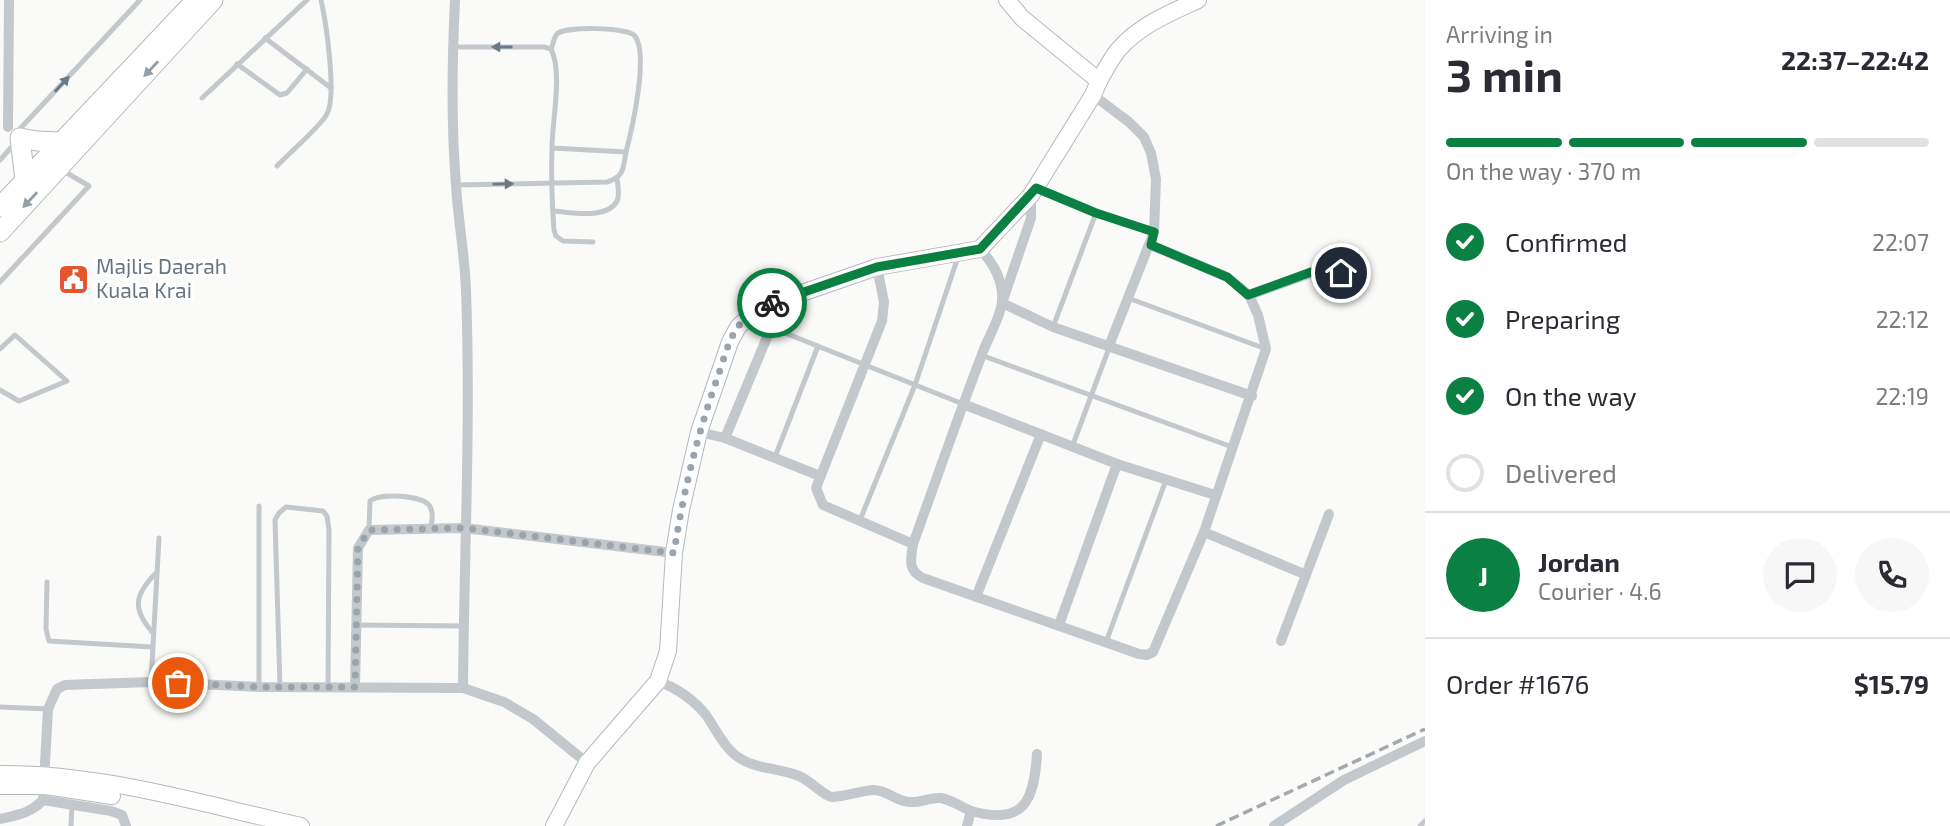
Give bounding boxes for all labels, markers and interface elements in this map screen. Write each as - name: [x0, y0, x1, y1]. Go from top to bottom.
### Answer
- text: Arriving in: [1446, 20, 1553, 48]
- one-way arrow: [491, 41, 513, 53]
- text: 22:37–22:42: [1781, 44, 1929, 75]
- text: 3 min: [1446, 46, 1563, 101]
- one-way arrow: [143, 60, 159, 78]
- one-way arrow: [53, 76, 69, 93]
- text: On the way · 370 m: [1446, 157, 1641, 185]
- one-way arrow: [493, 179, 515, 190]
- one-way arrow: [22, 191, 38, 208]
- icon: check: [1446, 223, 1484, 261]
- text: Confirmed: [1505, 226, 1628, 257]
- text: 22:07: [1872, 228, 1929, 256]
- pin: [1311, 243, 1371, 303]
- place label: Majlis Daerah Kuala Krai: [96, 253, 227, 302]
- icon: home: [1322, 254, 1360, 292]
- public building icon: Majlis Daerah Kuala Krai: [56, 262, 90, 296]
- courier: [737, 268, 807, 338]
- icon: bike: [753, 284, 791, 322]
- icon: check: [1446, 300, 1484, 338]
- text: Preparing: [1505, 303, 1620, 334]
- text: 22:12: [1876, 305, 1929, 333]
- icon: check: [1446, 377, 1484, 415]
- text: On the way: [1505, 380, 1636, 411]
- text: 22:19: [1875, 382, 1929, 410]
- text: Delivered: [1505, 457, 1617, 488]
- button: chat: [1763, 538, 1837, 612]
- button: phone: [1855, 538, 1929, 612]
- text: Jordan: [1538, 546, 1620, 577]
- text: J: [1478, 560, 1488, 591]
- text: Courier · 4.6: [1538, 577, 1662, 605]
- pin: [148, 653, 208, 713]
- icon: bag: [159, 664, 197, 702]
- text: Order #1676: [1446, 668, 1589, 699]
- text: $15.79: [1854, 668, 1929, 699]

